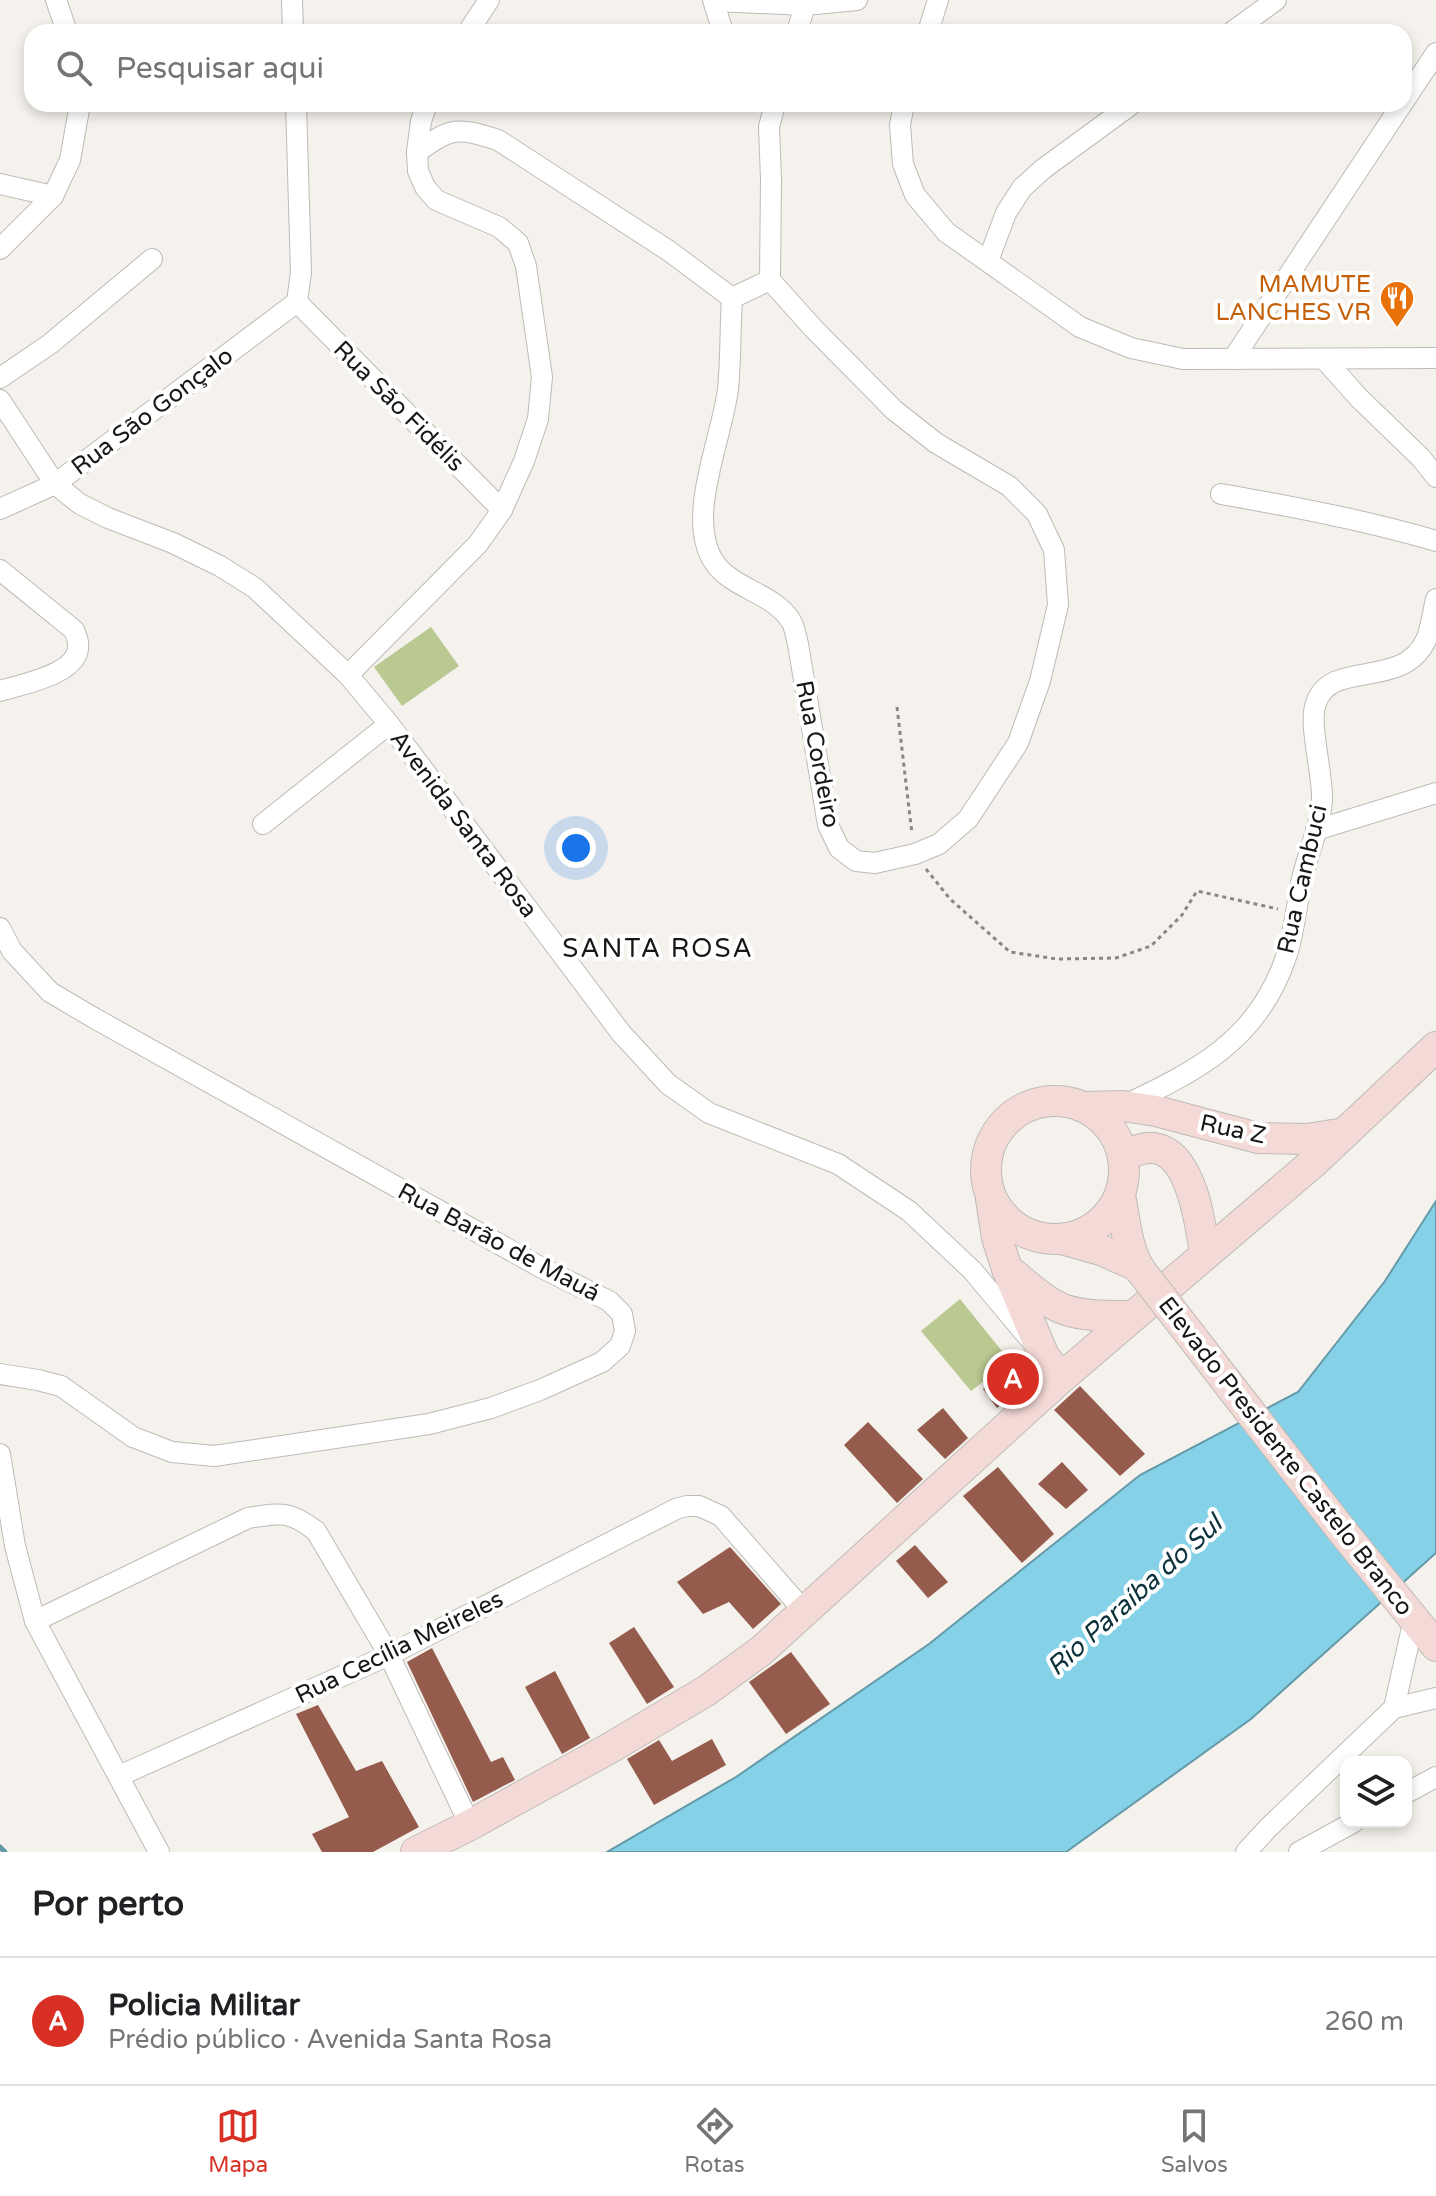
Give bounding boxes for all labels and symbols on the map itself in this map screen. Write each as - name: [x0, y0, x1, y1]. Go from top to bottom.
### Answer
- place label: MAMUTE LANCHES VR: [1216, 270, 1371, 327]
- restaurant icon: MAMUTE LANCHES VR: [1378, 279, 1416, 329]
- street label: Rua São Fidélis: [327, 335, 470, 478]
- street label: Rua São Gonçalo: [66, 341, 239, 482]
- street label: Rua Cordeiro: [789, 678, 846, 830]
- street label: Avenida Santa Rosa: [384, 725, 543, 924]
- street label: Rua Cambuci: [1271, 802, 1334, 957]
- your location: [556, 828, 596, 868]
- district label: SANTA ROSA: [562, 933, 754, 964]
- street label: Rua Z: [1197, 1108, 1269, 1151]
- street label: Rua Barão de Mauá: [393, 1177, 605, 1308]
- street label: Elevado Presidente Castelo Branco: [1152, 1291, 1419, 1621]
- pin: A: [987, 1349, 1039, 1409]
- water label: Rio Paraíba do Sul: [1040, 1506, 1231, 1682]
- street label: Rua Cecília Meireles: [291, 1585, 508, 1710]

